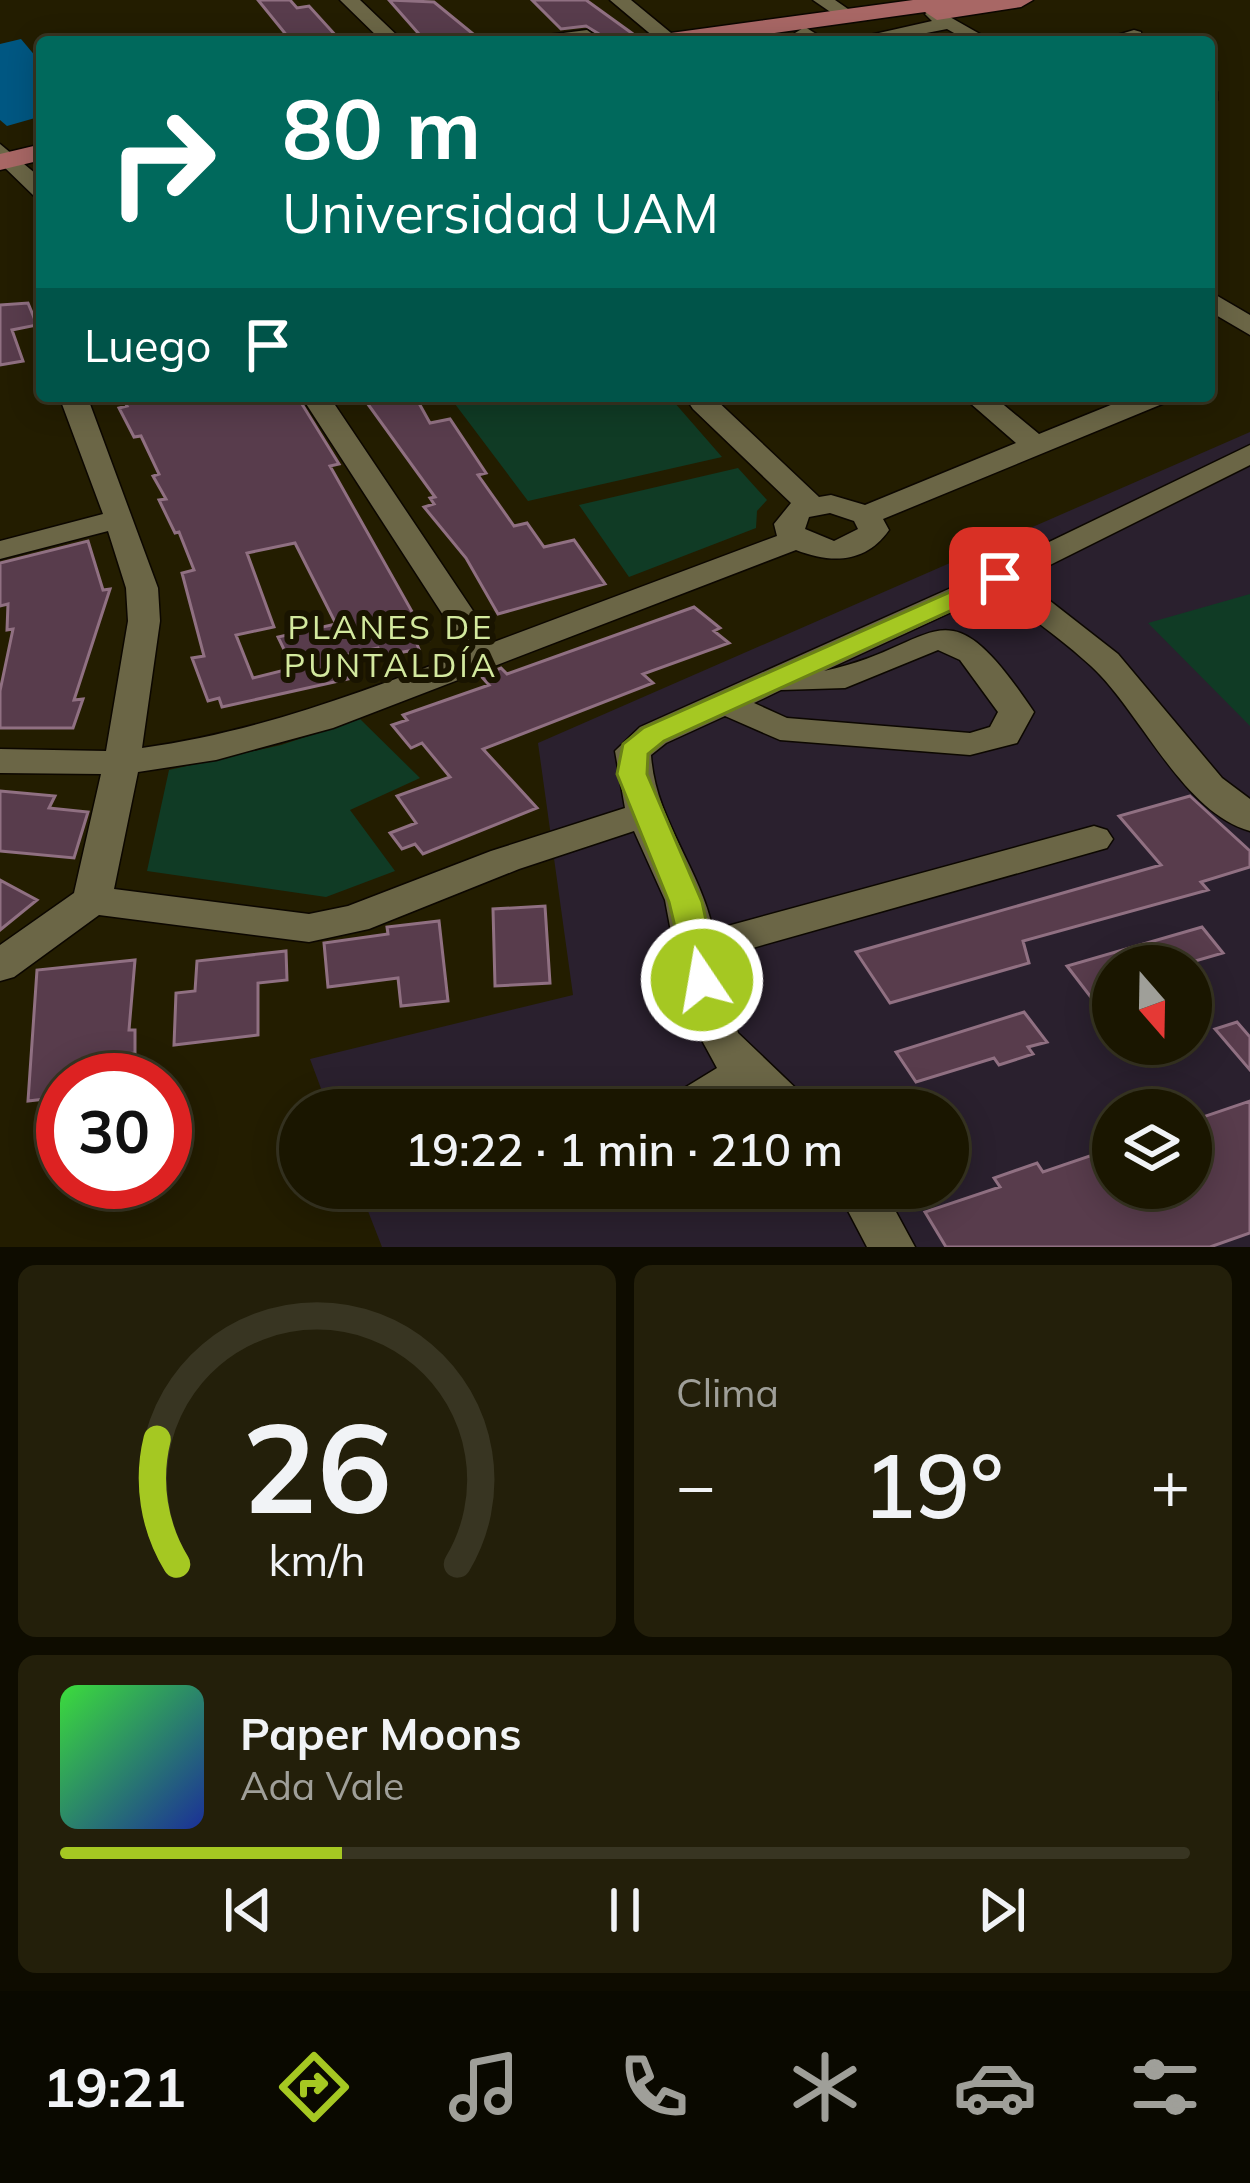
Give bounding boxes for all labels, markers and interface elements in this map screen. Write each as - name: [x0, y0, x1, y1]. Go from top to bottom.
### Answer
- text: 80 m: [282, 75, 481, 180]
- icon: right: [84, 84, 240, 240]
- text: Universidad UAM: [282, 179, 719, 247]
- icon: arrive: [235, 312, 301, 378]
- text: Luego: [84, 317, 211, 373]
- pin: [949, 527, 1051, 629]
- icon: arrive: [967, 545, 1033, 611]
- district label: PLANES DE PUNTALDÍA: [284, 606, 498, 685]
- position arrow: [639, 917, 765, 1043]
- north arrow: [1092, 945, 1212, 1065]
- map controls: [1092, 945, 1212, 1209]
- speed limit sign: 30: [36, 1053, 192, 1209]
- button: layers: [1092, 1089, 1212, 1209]
- text: 19:22 · 1 min · 210 m: [405, 1121, 843, 1177]
- text: Clima: [676, 1368, 779, 1417]
- text: 26: [242, 1388, 392, 1544]
- text: 19°: [862, 1428, 1004, 1541]
- text: −: [676, 1443, 716, 1526]
- text: +: [1150, 1443, 1190, 1526]
- text: km/h: [268, 1533, 366, 1587]
- text: Paper Moons: [240, 1705, 522, 1761]
- text: Ada Vale: [240, 1761, 404, 1810]
- icon: previous: [215, 1877, 281, 1943]
- icon: pause: [592, 1877, 658, 1943]
- icon: next: [969, 1877, 1035, 1943]
- icon: directions: [272, 2045, 356, 2129]
- icon: music: [442, 2045, 526, 2129]
- icon: phone: [612, 2045, 696, 2129]
- icon: climate: [783, 2045, 867, 2129]
- icon: car: [953, 2045, 1037, 2129]
- icon: filters: [1123, 2045, 1207, 2129]
- text: 19:21: [43, 2053, 186, 2121]

